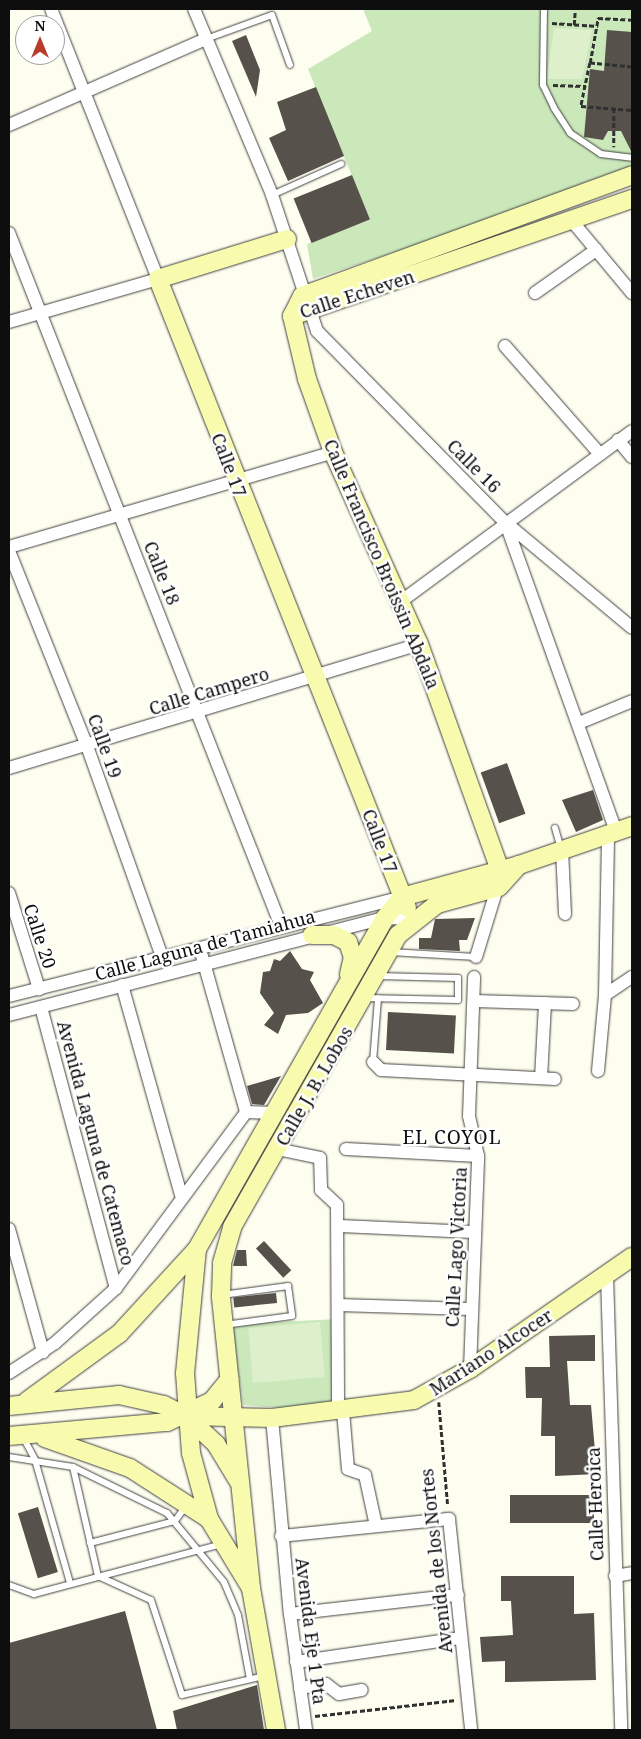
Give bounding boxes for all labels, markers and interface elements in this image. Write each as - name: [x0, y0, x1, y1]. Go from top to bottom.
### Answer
- north arrow: [15, 15, 65, 65]
- text: N: [34, 16, 46, 35]
- street label: Calle Echeven: [297, 265, 417, 323]
- street label: Calle 17: [207, 430, 251, 500]
- street label: Calle 16: [443, 435, 505, 497]
- street label: Calle Francisco Broissin Abdala: [319, 436, 445, 692]
- street label: Calle 18: [139, 538, 185, 608]
- street label: Calle Campero: [146, 662, 272, 720]
- street label: Calle 19: [83, 711, 127, 781]
- street label: Calle 17: [358, 806, 402, 876]
- street label: Calle 20: [19, 901, 61, 971]
- street label: Calle Laguna de Tamiahua: [92, 905, 318, 985]
- street label: Avenida Laguna de Catemaco: [53, 1018, 139, 1268]
- street label: Calle J. B. Lobos: [271, 1022, 357, 1150]
- district label: EL COYOL: [401, 1127, 503, 1149]
- street label: Calle Lago Victoria: [441, 1166, 471, 1328]
- street label: Mariano Alcocer: [425, 1304, 557, 1400]
- street label: Calle Heroica: [582, 1447, 608, 1561]
- street label: Avenida de los Nortes: [416, 1468, 456, 1654]
- street label: Avenida Eje 1 Pta: [291, 1556, 331, 1706]

